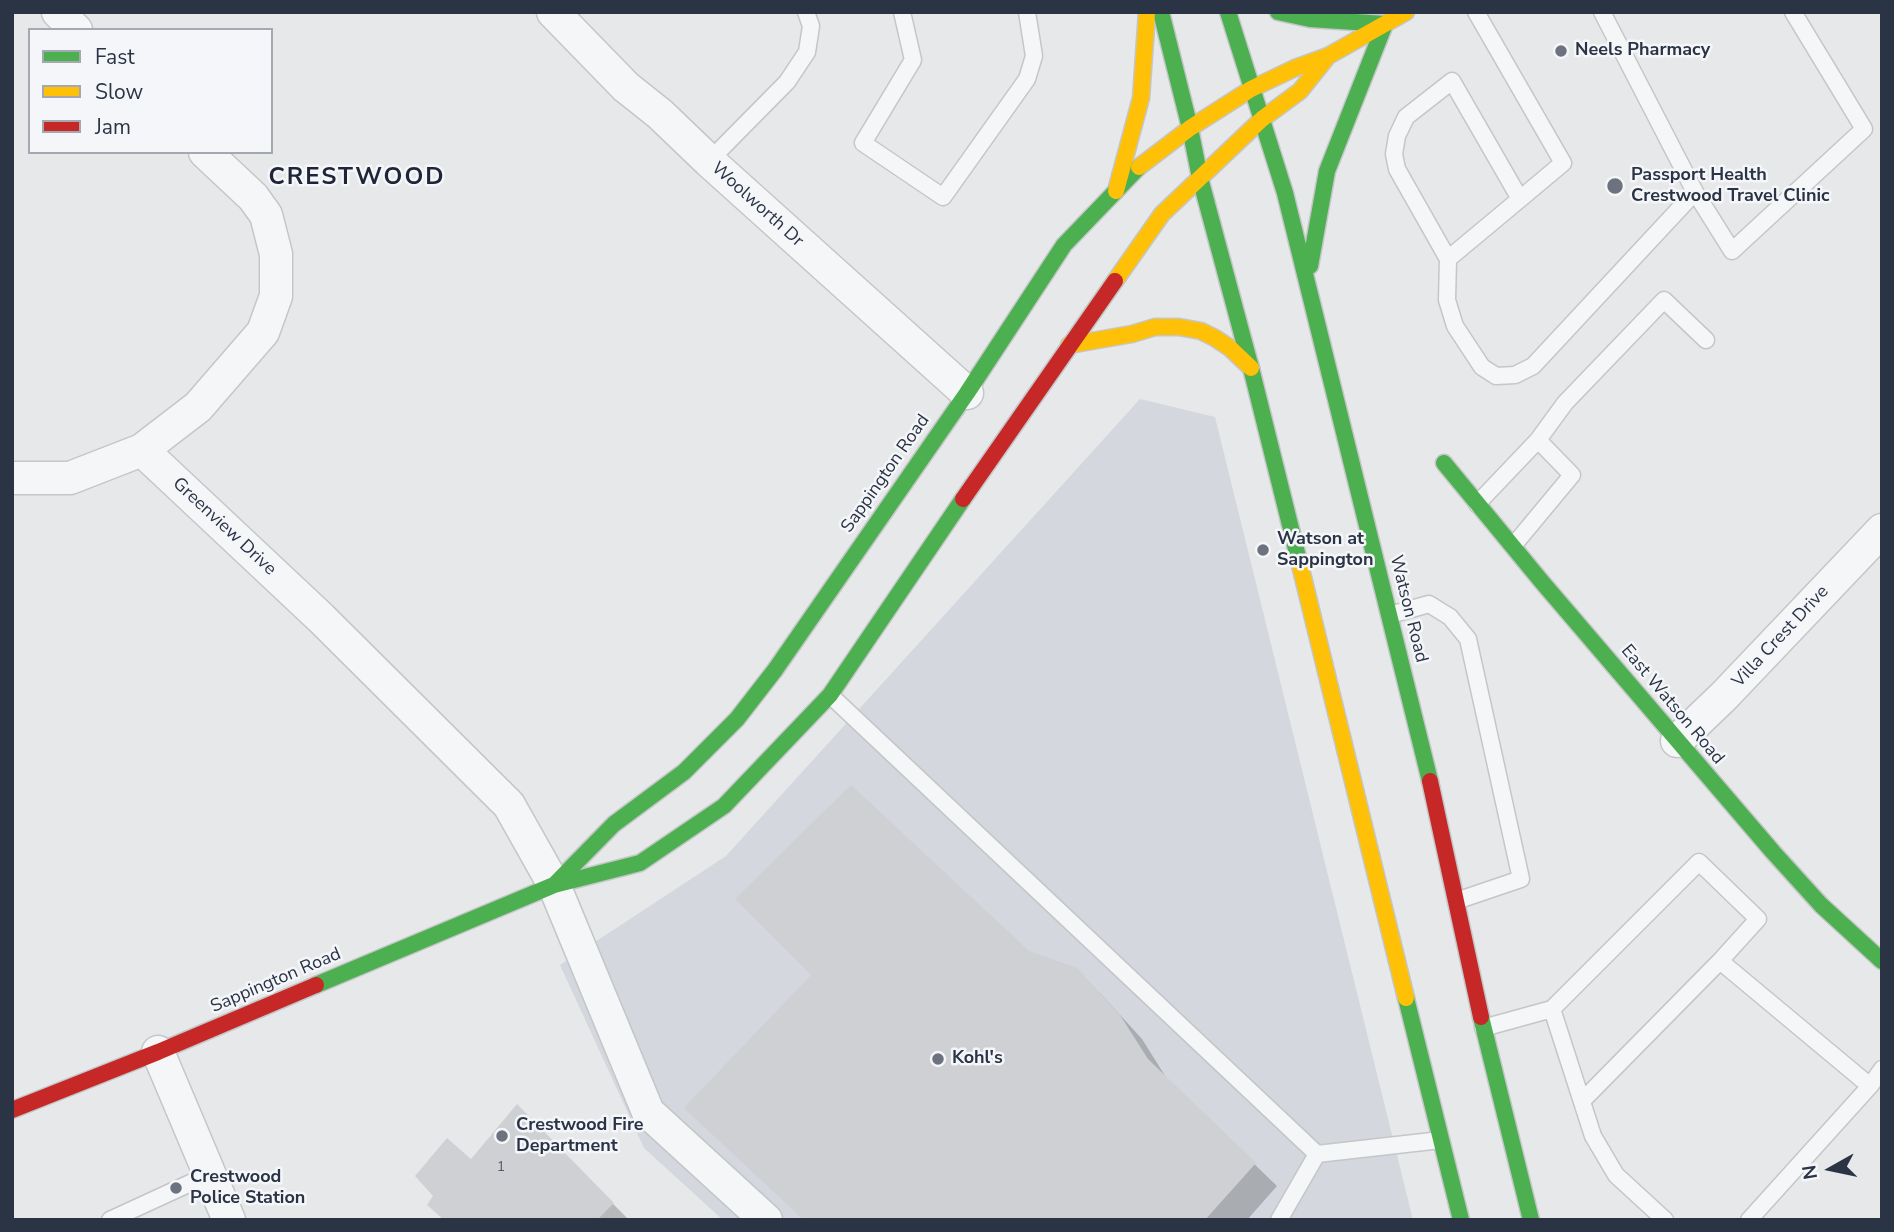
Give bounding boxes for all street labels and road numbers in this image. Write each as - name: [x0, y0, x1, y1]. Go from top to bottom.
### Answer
- street label: Woolworth Dr: [706, 158, 808, 252]
- street label: Sappington Road: [837, 411, 935, 537]
- street label: Greenview Drive: [168, 473, 280, 581]
- street label: Watson Road: [1384, 553, 1432, 665]
- street label: Villa Crest Drive: [1728, 582, 1834, 692]
- street label: East Watson Road: [1616, 641, 1728, 769]
- street label: Sappington Road: [208, 944, 344, 1018]

